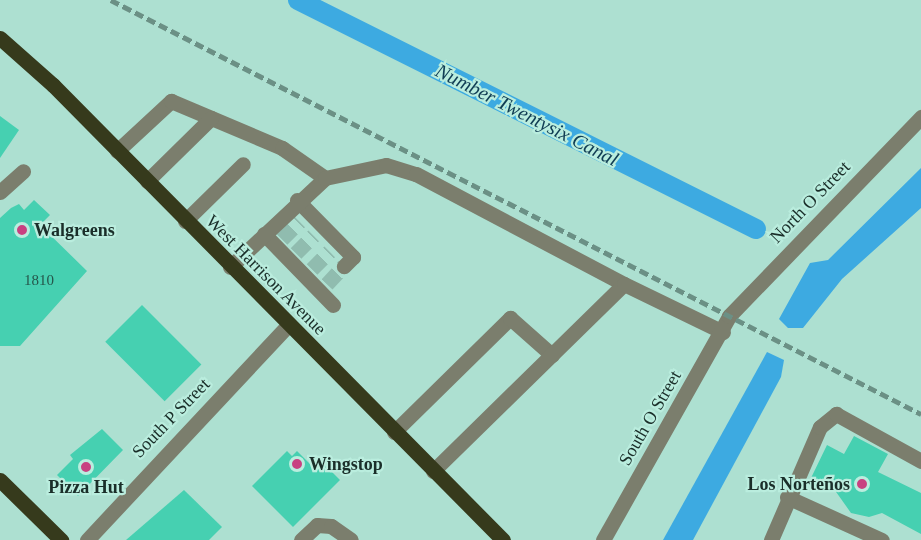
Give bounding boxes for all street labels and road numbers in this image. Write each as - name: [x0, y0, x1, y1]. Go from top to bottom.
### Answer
- street label: North O Street: [765, 156, 855, 248]
- street label: West Harrison Avenue: [201, 210, 331, 340]
- street label: South O Street: [614, 367, 686, 469]
- street label: South P Street: [127, 373, 215, 463]

